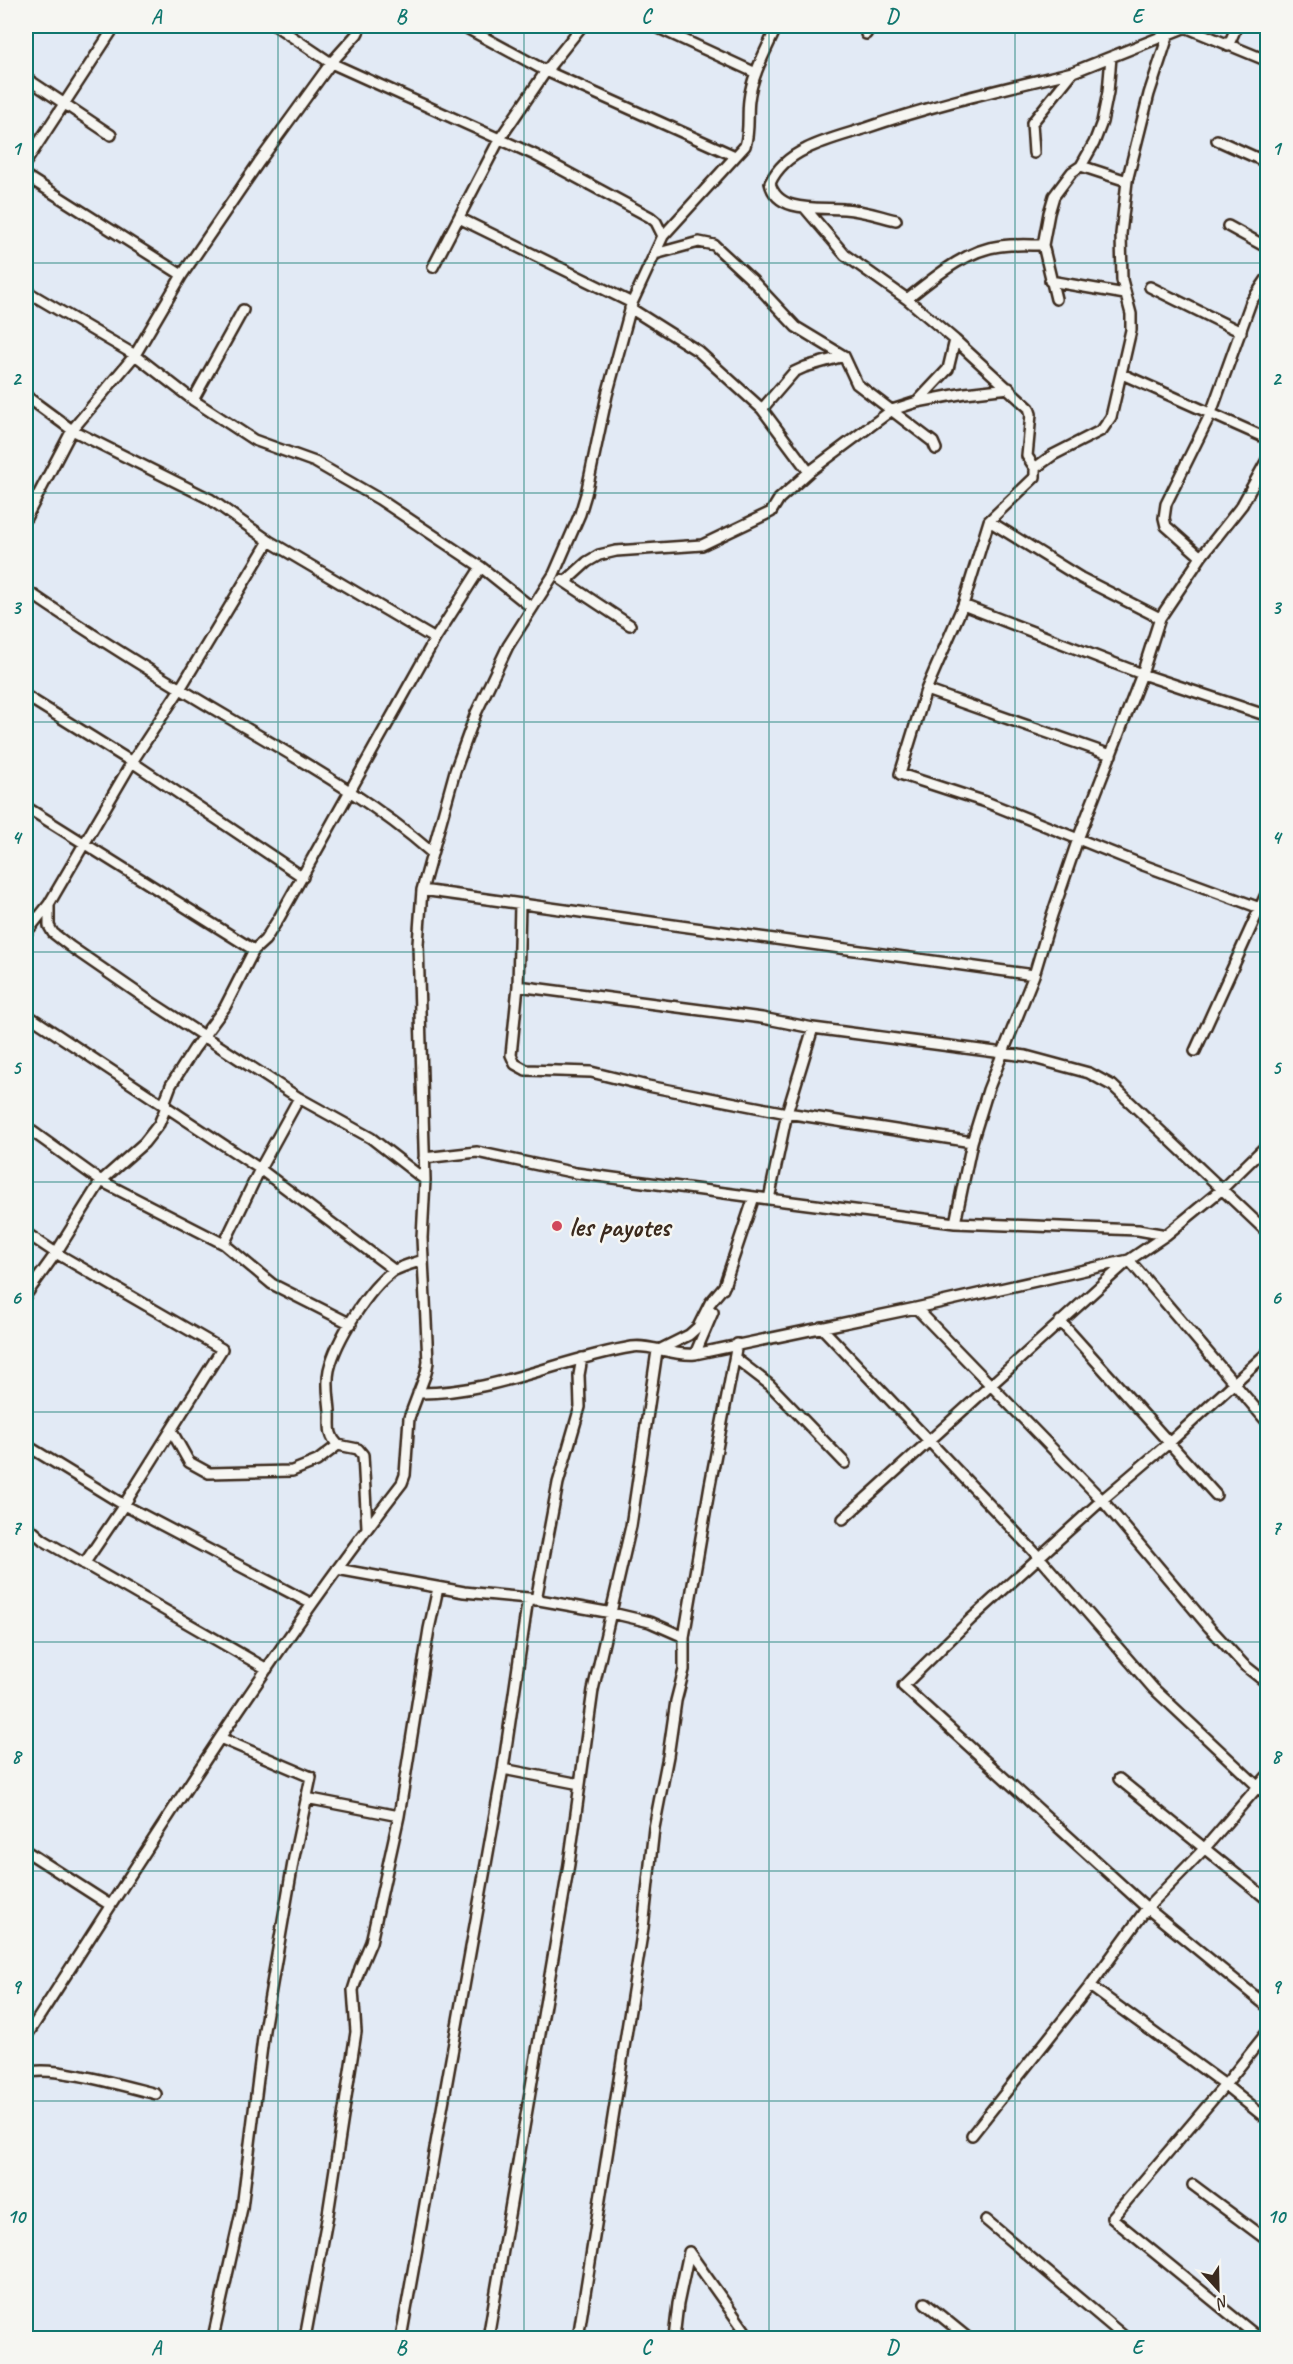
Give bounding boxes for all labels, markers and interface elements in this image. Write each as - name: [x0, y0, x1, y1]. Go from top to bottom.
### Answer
- text: A: [151, 4, 163, 29]
- text: B: [396, 4, 408, 29]
- text: C: [641, 4, 653, 29]
- text: D: [886, 4, 900, 29]
- text: E: [1132, 4, 1146, 29]
- text: 1: [12, 136, 23, 161]
- text: 1: [1272, 136, 1283, 161]
- text: 2: [12, 366, 23, 391]
- text: 2: [1272, 366, 1283, 391]
- text: 3: [12, 595, 23, 620]
- text: 3: [1272, 595, 1283, 620]
- text: 4: [12, 825, 24, 850]
- text: 4: [1272, 825, 1284, 850]
- text: 5: [12, 1055, 23, 1080]
- text: 5: [1272, 1055, 1283, 1080]
- place label: les payotes: [569, 1209, 673, 1244]
- marker: les payotes: [550, 1219, 564, 1233]
- text: 6: [11, 1285, 22, 1310]
- text: 6: [1271, 1285, 1282, 1310]
- text: 7: [12, 1515, 23, 1540]
- text: 7: [1272, 1515, 1283, 1540]
- text: 8: [12, 1744, 24, 1769]
- text: 8: [1272, 1744, 1284, 1769]
- text: 9: [12, 1974, 23, 1999]
- text: 9: [1272, 1974, 1283, 1999]
- text: 10: [7, 2204, 27, 2229]
- text: 10: [1267, 2204, 1287, 2229]
- north arrow: [1188, 2259, 1248, 2319]
- text: N: [1212, 2291, 1232, 2314]
- text: A: [151, 2335, 163, 2360]
- text: B: [396, 2335, 408, 2360]
- text: C: [641, 2335, 653, 2360]
- text: D: [886, 2335, 900, 2360]
- text: E: [1132, 2335, 1146, 2360]

